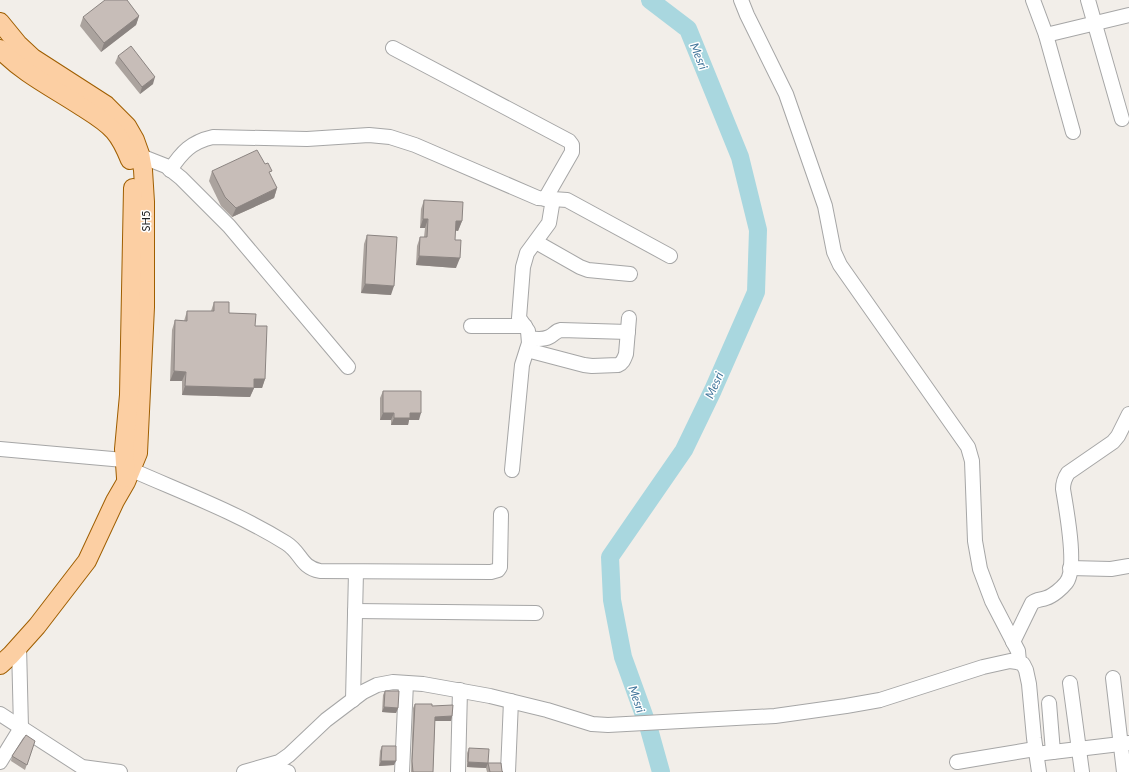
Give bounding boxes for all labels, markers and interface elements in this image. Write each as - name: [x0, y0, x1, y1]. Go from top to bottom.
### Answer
- water label: Mesri: [687, 40, 711, 72]
- street label: SH5: [139, 211, 152, 231]
- water label: Mesri: [702, 369, 727, 401]
- water label: Mesri: [625, 684, 649, 715]

